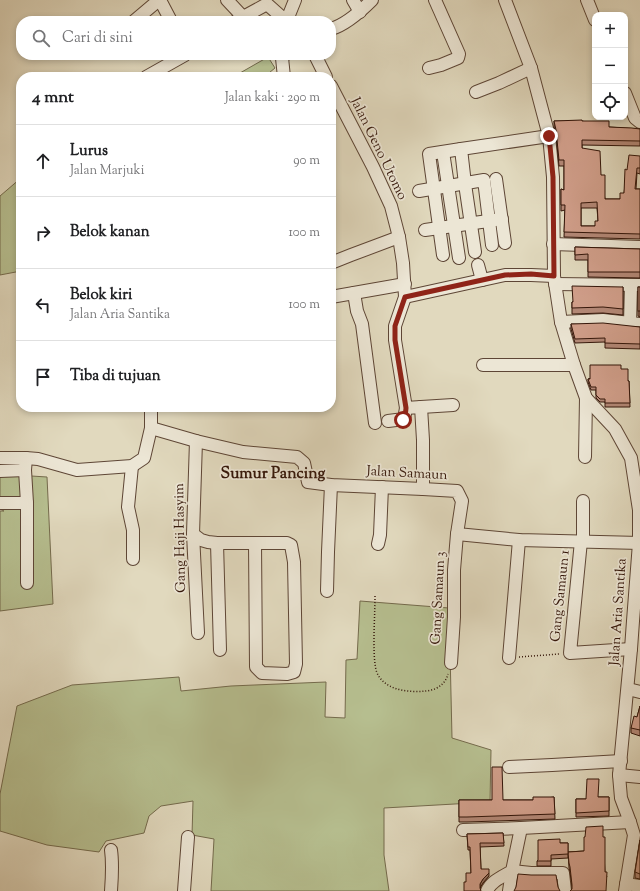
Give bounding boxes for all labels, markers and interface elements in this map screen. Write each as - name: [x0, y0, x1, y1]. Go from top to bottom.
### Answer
- map controls: [592, 12, 628, 120]
- button: +: [592, 12, 628, 48]
- search box: [16, 16, 336, 60]
- icon: search: [30, 27, 52, 49]
- text: Cari di sini: [62, 28, 133, 49]
- button: −: [592, 48, 628, 84]
- button: locate: [592, 84, 628, 120]
- text: 4 mnt: [32, 86, 74, 110]
- text: Jalan kaki · 290 m: [225, 89, 320, 107]
- street label: Jalan Geno Utomo: [344, 93, 412, 204]
- route end: [540, 127, 558, 145]
- text: Lurus: [70, 141, 108, 162]
- icon: ahead: [32, 150, 54, 172]
- text: 90 m: [293, 152, 320, 170]
- text: Jalan Marjuki: [70, 162, 144, 180]
- icon: right: [32, 222, 54, 244]
- text: Belok kanan: [70, 222, 150, 243]
- text: 100 m: [288, 224, 320, 242]
- text: Belok kiri: [70, 285, 132, 306]
- icon: left: [32, 294, 54, 316]
- text: 100 m: [288, 296, 320, 314]
- text: Jalan Aria Santika: [70, 306, 170, 324]
- icon: arrive: [32, 366, 54, 388]
- text: Tiba di tujuan: [70, 366, 161, 387]
- route start: [394, 411, 412, 429]
- street label: Jalan Samaun: [365, 462, 448, 486]
- district label: Sumur Pancing: [221, 463, 326, 486]
- street label: Gang Haji Hasyim: [170, 483, 192, 593]
- street label: Gang Samaun 1: [546, 549, 576, 643]
- street label: Gang Samaun 3: [427, 550, 451, 645]
- street label: Jalan Aria Santika: [605, 557, 633, 667]

